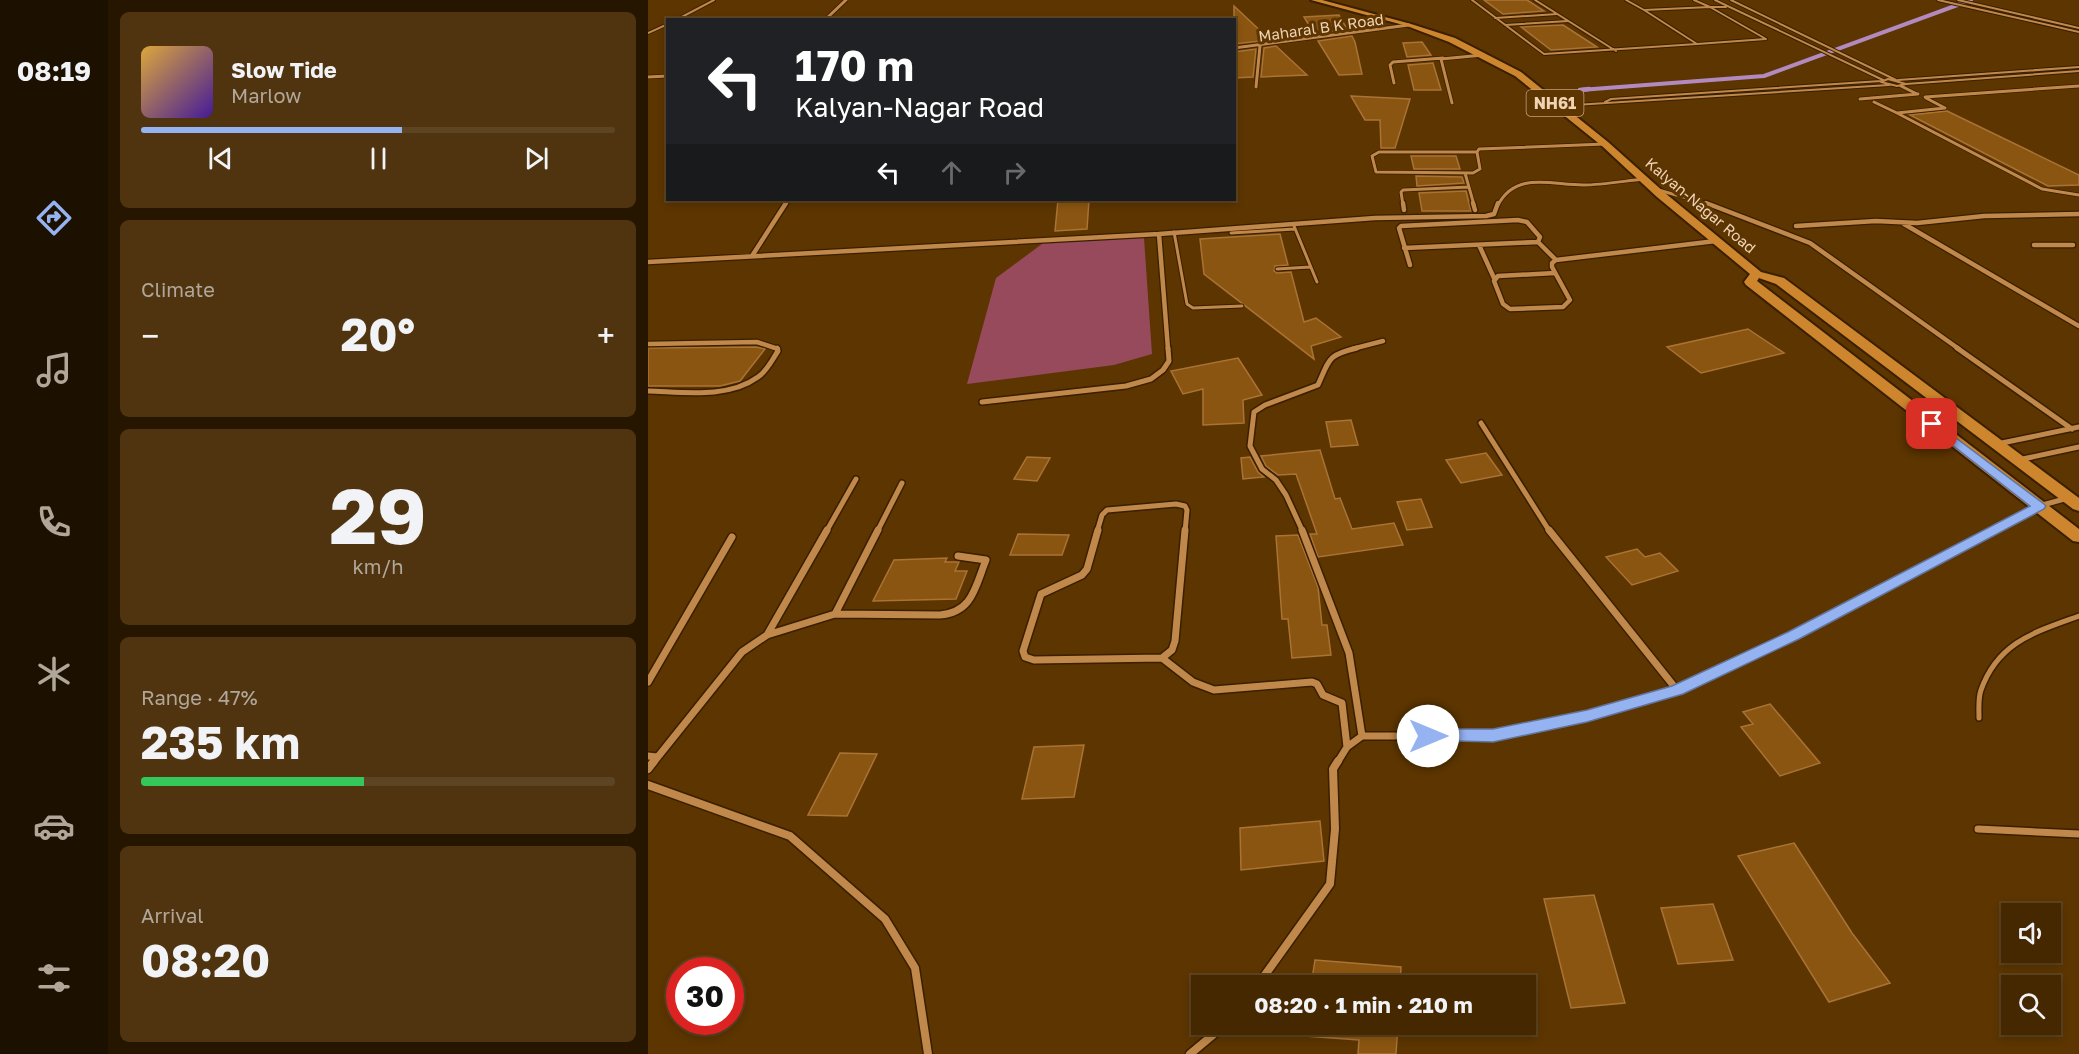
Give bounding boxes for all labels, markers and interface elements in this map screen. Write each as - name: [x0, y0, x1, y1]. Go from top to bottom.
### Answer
- street label: Maharal B K Road: [1257, 9, 1385, 45]
- text: 170 m: [795, 40, 914, 90]
- icon: left: [696, 42, 774, 120]
- text: 08:19: [17, 55, 91, 87]
- text: Slow Tide: [231, 56, 337, 83]
- text: Marlow: [231, 83, 302, 107]
- road number: NH61: [1526, 90, 1584, 116]
- text: Kalyan-Nagar Road: [795, 91, 1044, 123]
- icon: previous: [204, 142, 237, 175]
- icon: pause: [362, 142, 395, 175]
- icon: next: [520, 142, 553, 175]
- street label: Kalyan-Nagar Road: [1642, 154, 1760, 256]
- icon: left: [872, 156, 905, 189]
- icon: ahead: [935, 156, 968, 189]
- icon: right: [998, 156, 1031, 189]
- icon: directions: [33, 197, 75, 239]
- text: Climate: [141, 277, 215, 301]
- text: 20°: [341, 307, 415, 361]
- text: −: [141, 316, 159, 355]
- text: +: [597, 316, 615, 355]
- icon: music: [33, 349, 75, 391]
- pin: [1906, 398, 1957, 449]
- icon: arrive: [1915, 407, 1948, 440]
- text: 29: [329, 468, 427, 561]
- icon: phone: [33, 501, 75, 543]
- text: km/h: [353, 554, 403, 578]
- icon: climate: [33, 653, 75, 695]
- text: Range · 47%: [141, 685, 258, 709]
- position arrow: [1396, 704, 1460, 768]
- text: 235 km: [141, 715, 300, 769]
- icon: car: [33, 805, 75, 847]
- text: Arrival: [141, 903, 204, 927]
- map controls: [2001, 903, 2061, 1035]
- button: sound: [2001, 903, 2061, 963]
- text: 08:20: [141, 933, 270, 987]
- icon: filters: [33, 957, 75, 999]
- speed limit sign: 30: [666, 957, 744, 1035]
- button: search: [2001, 975, 2061, 1035]
- text: 08:20 · 1 min · 210 m: [1254, 991, 1473, 1018]

